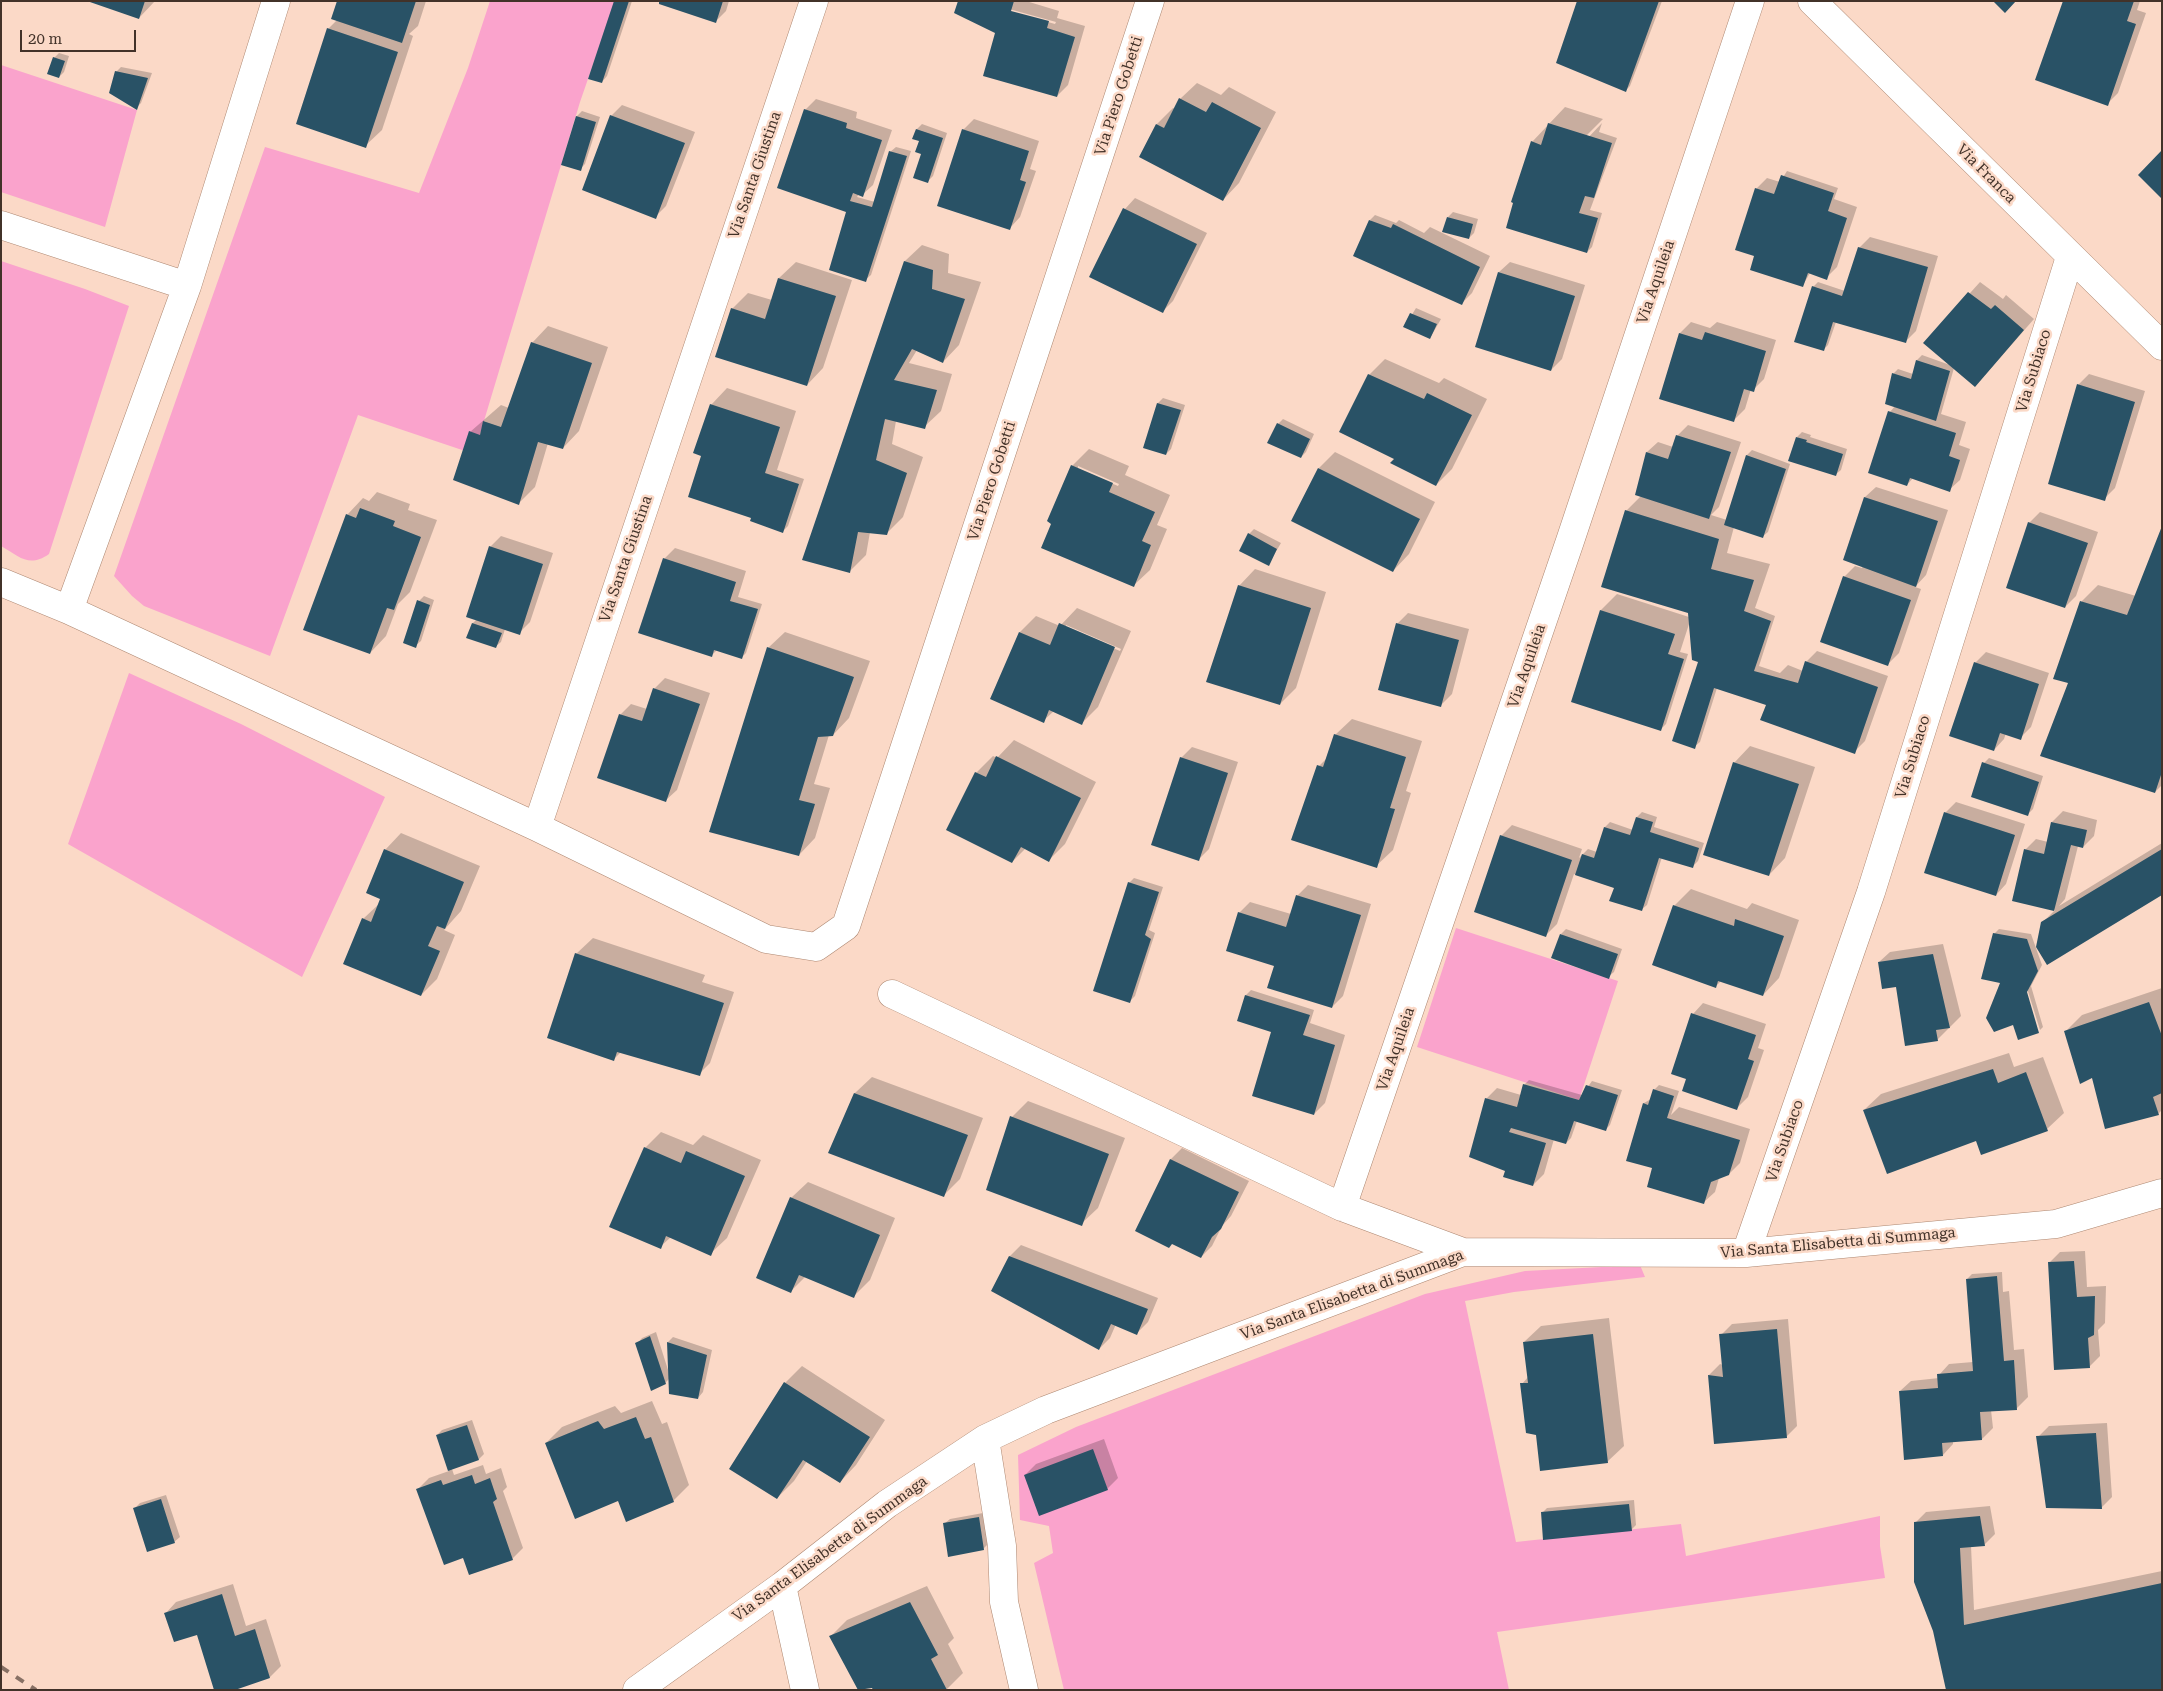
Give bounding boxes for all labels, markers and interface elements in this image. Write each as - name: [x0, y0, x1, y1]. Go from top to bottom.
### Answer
- scale bar: [22, 20, 139, 52]
- text: 20 m: [28, 30, 62, 48]
- street label: Via Piero Gobetti: [1091, 34, 1147, 158]
- street label: Via Santa Giustina: [725, 109, 785, 241]
- street label: Via Franca: [1953, 141, 2019, 207]
- street label: Via Aquileia: [1633, 238, 1679, 326]
- street label: Via Subiaco: [2013, 327, 2055, 415]
- street label: Via Piero Gobetti: [964, 419, 1020, 543]
- street label: Via Santa Giustina: [596, 493, 656, 625]
- street label: Via Aquileia: [1504, 622, 1550, 710]
- street label: Via Subiaco: [1892, 713, 1934, 801]
- street label: Via Aquileia: [1373, 1005, 1419, 1093]
- street label: Via Subiaco: [1763, 1097, 1807, 1185]
- street label: Via Santa Elisabetta di Summaga: [1720, 1224, 1956, 1262]
- street label: Via Santa Elisabetta di Summaga: [1238, 1246, 1466, 1344]
- street label: Via Santa Elisabetta di Summaga: [729, 1472, 931, 1626]

